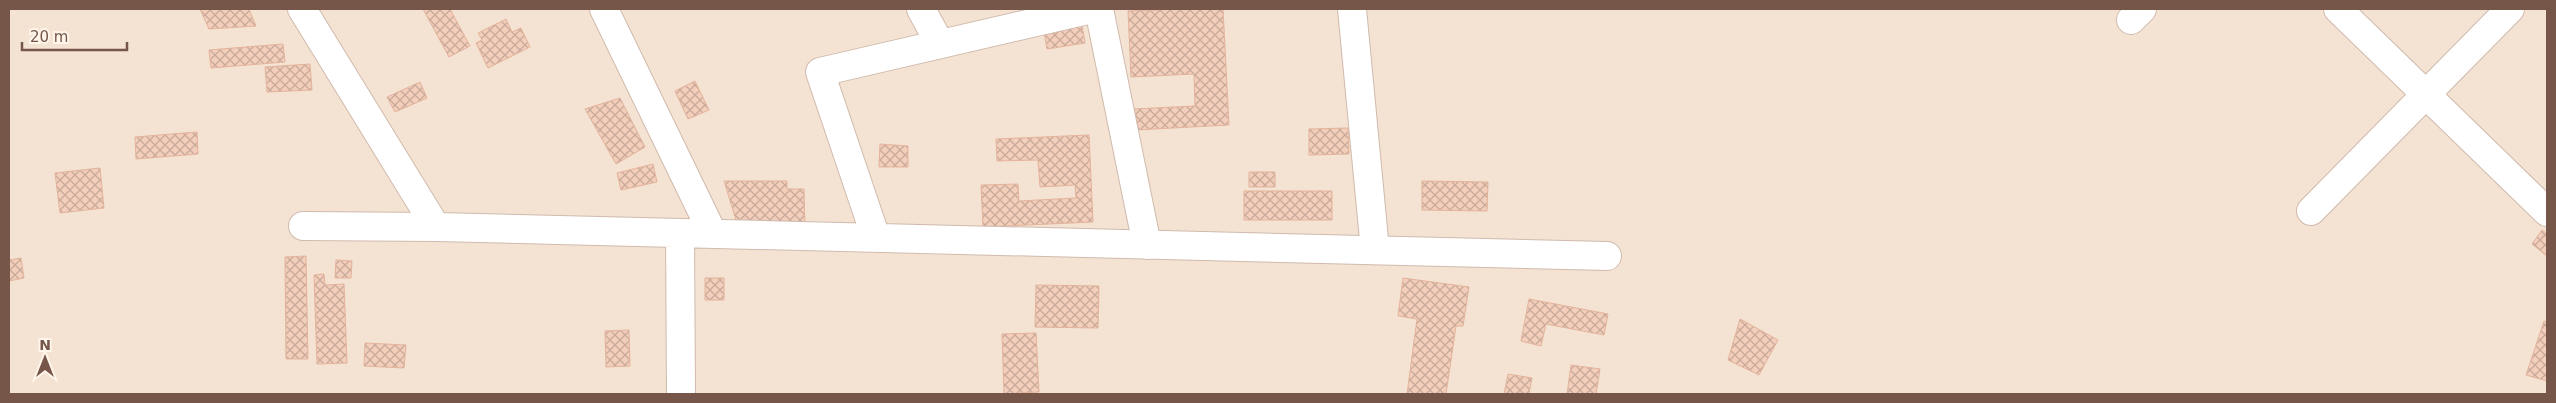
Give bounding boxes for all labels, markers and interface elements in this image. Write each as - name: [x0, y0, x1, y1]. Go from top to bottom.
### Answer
- scale bar: [22, 20, 128, 52]
- text: 20 m: [30, 28, 68, 46]
- north arrow: [20, 333, 70, 383]
- text: N: [39, 337, 51, 353]

